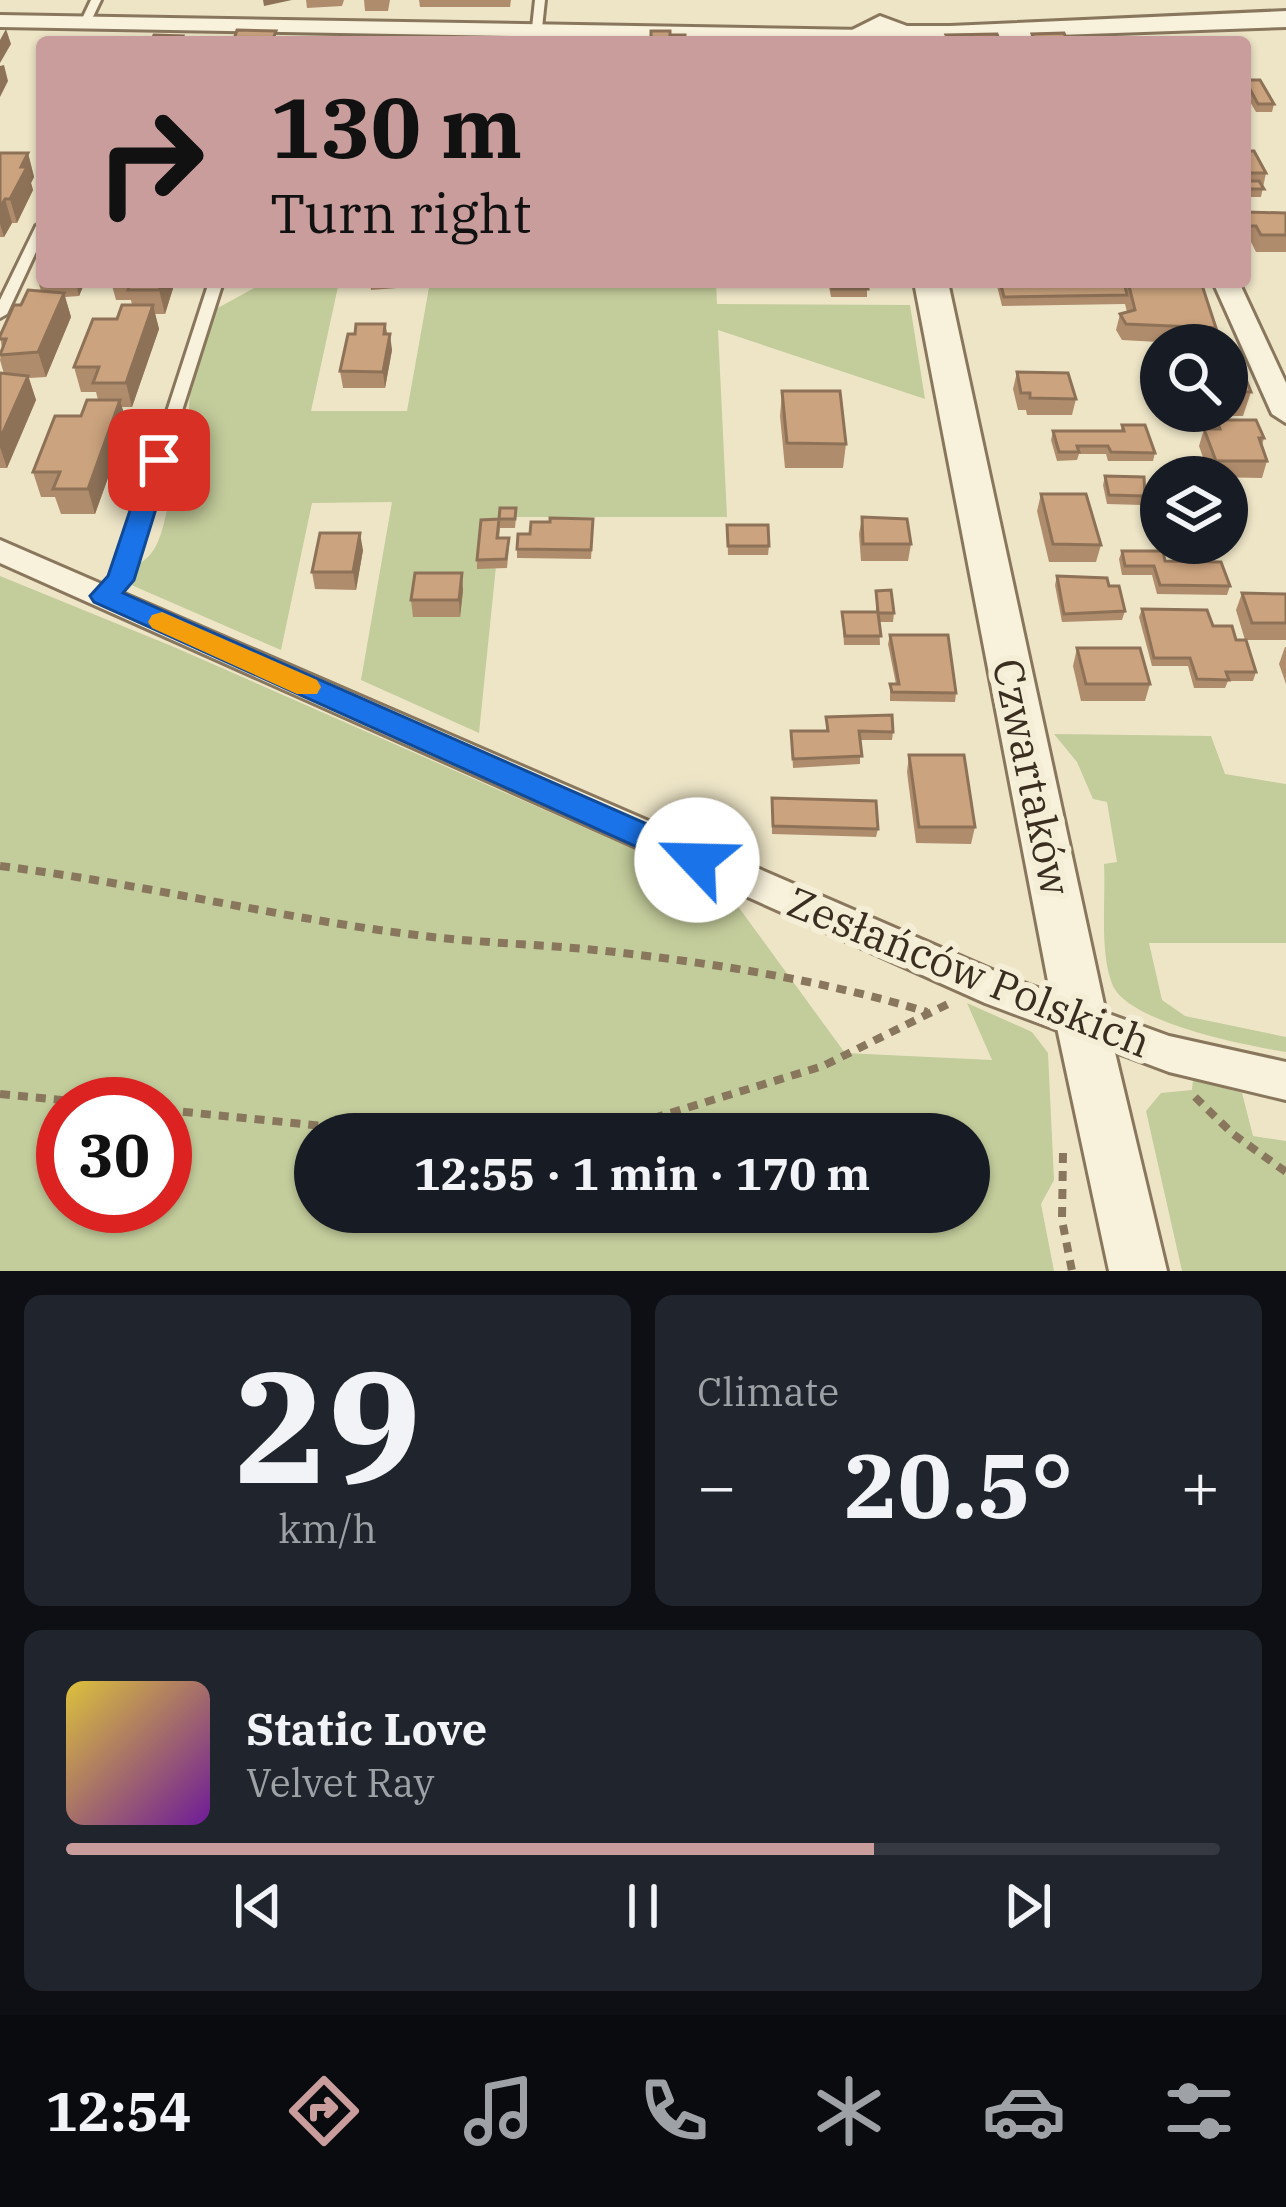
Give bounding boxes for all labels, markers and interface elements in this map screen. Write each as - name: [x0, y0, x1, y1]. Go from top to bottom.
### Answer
- text: 130 m: [270, 72, 522, 181]
- icon: right: [72, 84, 228, 240]
- text: Turn right: [270, 178, 532, 248]
- map controls: [1140, 324, 1248, 564]
- button: search: [1140, 324, 1248, 432]
- pin: [108, 409, 210, 511]
- icon: arrive: [126, 427, 192, 493]
- button: layers: [1140, 456, 1248, 564]
- street label: Czwartaków: [981, 654, 1084, 901]
- position arrow: [634, 797, 760, 923]
- street label: Zesłańców Polskich: [779, 874, 1159, 1070]
- speed limit sign: 30: [36, 1077, 192, 1233]
- text: 12:55 · 1 min · 170 m: [414, 1144, 870, 1202]
- text: 29: [234, 1323, 421, 1526]
- text: Climate: [697, 1366, 839, 1417]
- text: 20.5°: [844, 1426, 1073, 1543]
- text: −: [697, 1442, 737, 1528]
- text: +: [1180, 1442, 1220, 1528]
- text: km/h: [278, 1503, 377, 1554]
- text: Static Love: [246, 1699, 487, 1757]
- text: Velvet Ray: [246, 1757, 434, 1808]
- icon: previous: [225, 1873, 291, 1939]
- icon: pause: [610, 1873, 676, 1939]
- icon: next: [995, 1873, 1061, 1939]
- icon: directions: [282, 2069, 366, 2153]
- icon: music: [457, 2069, 541, 2153]
- icon: phone: [632, 2069, 716, 2153]
- icon: climate: [807, 2069, 891, 2153]
- icon: car: [982, 2069, 1066, 2153]
- icon: filters: [1157, 2069, 1241, 2153]
- text: 12:54: [45, 2076, 191, 2146]

